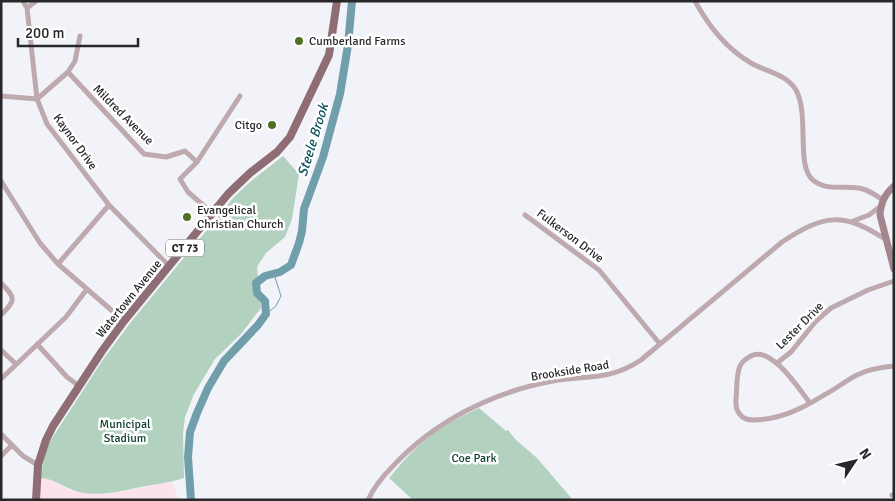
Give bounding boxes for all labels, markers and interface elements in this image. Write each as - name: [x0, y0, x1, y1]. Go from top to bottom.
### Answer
- scale bar: [18, 15, 138, 47]
- text: 200 m: [25, 24, 65, 42]
- place label: Cumberland Farms: [309, 34, 405, 49]
- marker: Cumberland Farms: [293, 35, 305, 47]
- street label: Mildred Avenue: [90, 82, 156, 148]
- water label: Steele Brook: [294, 100, 333, 179]
- street label: Kaynor Drive: [50, 111, 100, 173]
- place label: Citgo: [235, 118, 262, 133]
- marker: Citgo: [266, 119, 278, 131]
- place label: Evangelical Christian Church: [197, 203, 283, 232]
- street label: Fulkerson Drive: [534, 206, 606, 266]
- marker: Evangelical Christian Church: [181, 211, 193, 223]
- road number: CT 73: [166, 240, 204, 256]
- street label: Watertown Avenue: [93, 257, 165, 341]
- street label: Lester Drive: [773, 299, 827, 353]
- street label: Brookside Road: [530, 357, 610, 385]
- park label: Municipal Stadium: [99, 417, 151, 446]
- north arrow: [830, 436, 880, 486]
- text: N: [855, 445, 875, 463]
- park label: Coe Park: [451, 451, 497, 466]

